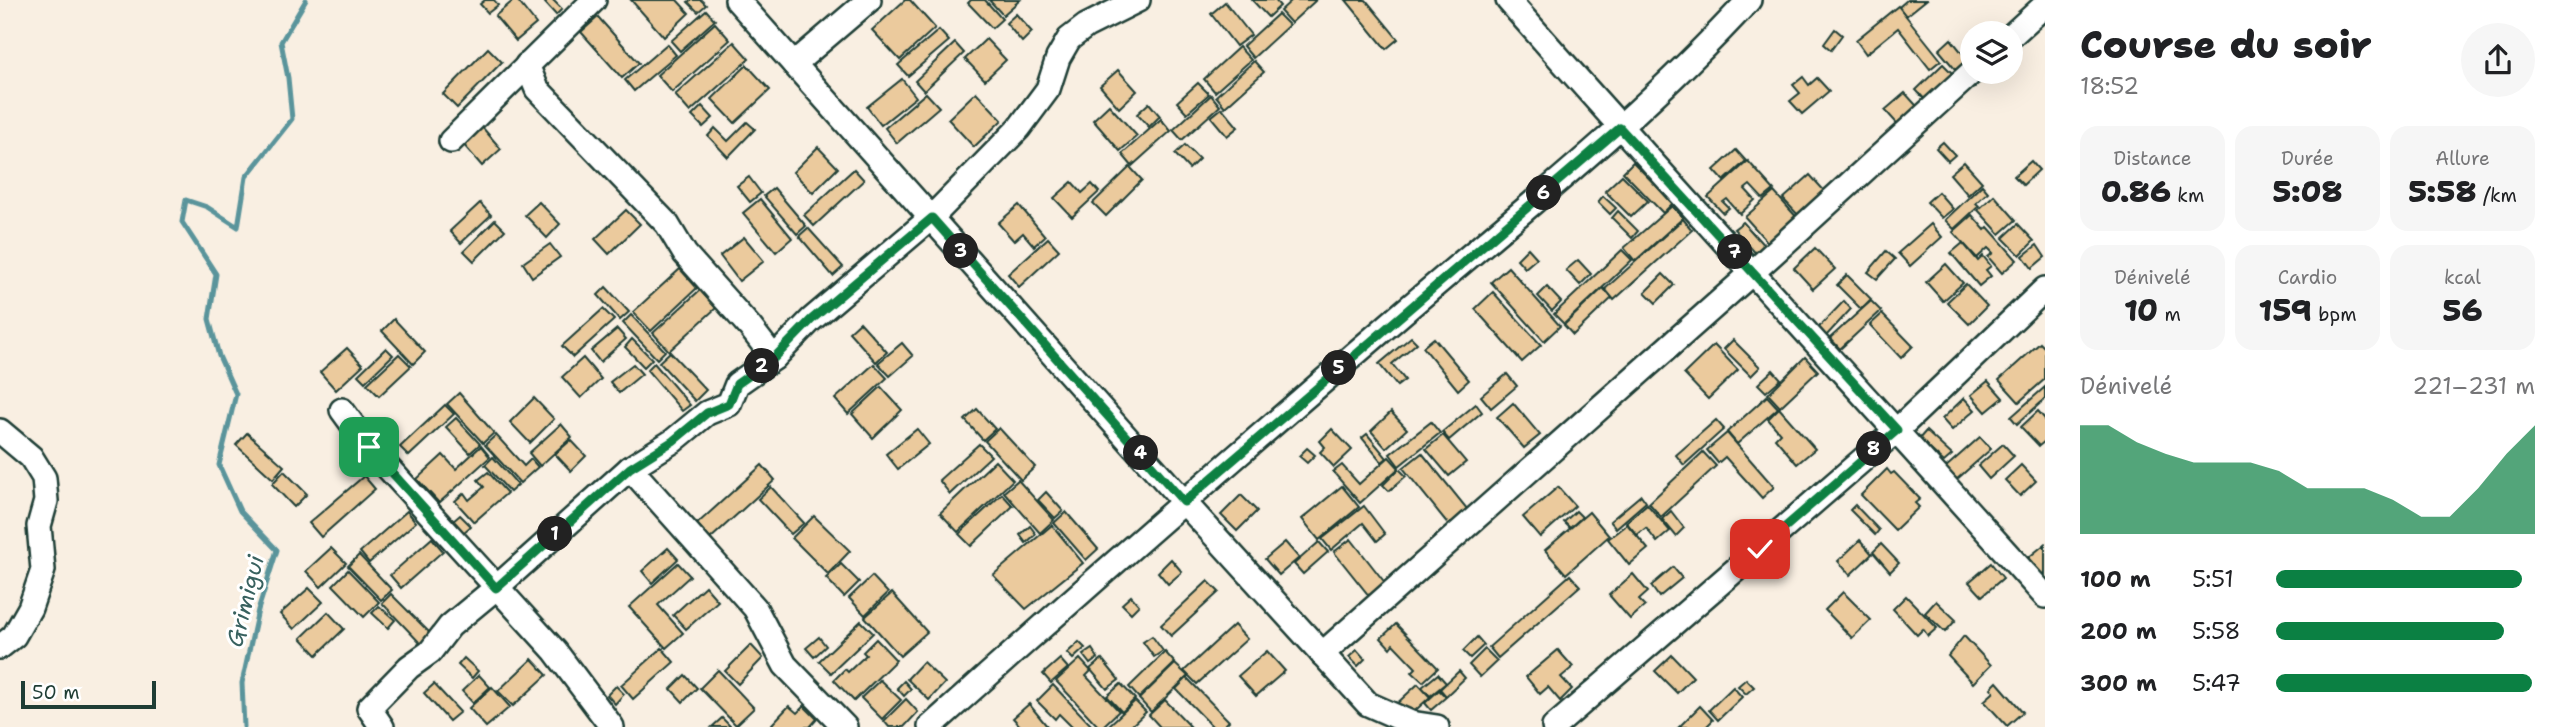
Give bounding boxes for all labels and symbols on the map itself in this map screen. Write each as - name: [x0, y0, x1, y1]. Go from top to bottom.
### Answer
- pin: 6: [1526, 176, 1562, 210]
- pin: 3: [944, 233, 978, 268]
- pin: 7: [1718, 234, 1752, 270]
- pin: 2: [744, 348, 780, 384]
- pin: 5: [1322, 350, 1356, 386]
- pin: [339, 417, 399, 477]
- pin: 8: [1856, 432, 1892, 466]
- pin: 4: [1124, 435, 1158, 470]
- pin: 1: [538, 516, 572, 552]
- pin: [1730, 519, 1790, 579]
- water label: Grimigui: [219, 552, 271, 650]
- scale bar: [21, 678, 156, 710]

